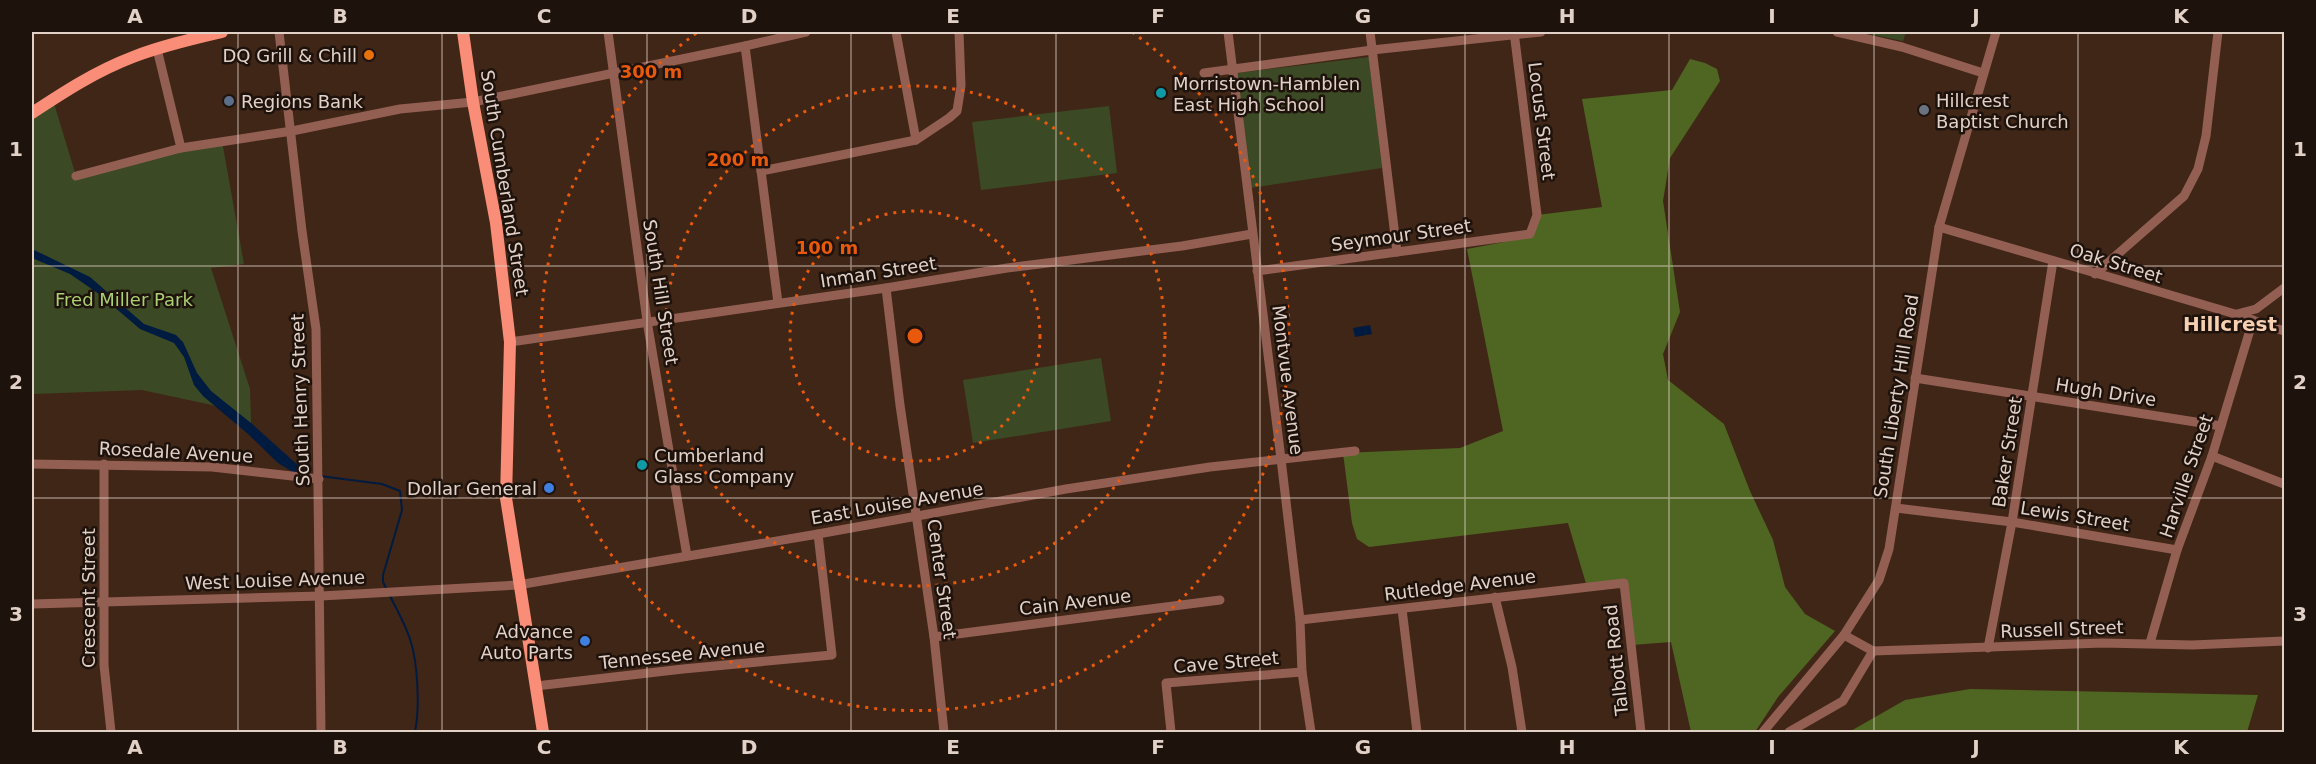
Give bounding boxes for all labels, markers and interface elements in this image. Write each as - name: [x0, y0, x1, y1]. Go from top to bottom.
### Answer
- text: A: [127, 4, 143, 28]
- text: B: [332, 4, 348, 28]
- text: C: [537, 4, 551, 28]
- text: D: [741, 4, 757, 28]
- text: E: [946, 4, 960, 28]
- text: F: [1151, 4, 1165, 28]
- text: G: [1355, 4, 1371, 28]
- text: H: [1559, 4, 1575, 28]
- text: I: [1768, 4, 1776, 28]
- text: J: [1970, 4, 1980, 28]
- text: K: [2173, 4, 2190, 28]
- place label: DQ Grill & Chill: [222, 45, 357, 66]
- marker: DQ Grill & Chill: [362, 48, 376, 62]
- text: 300 m: [620, 61, 682, 82]
- street label: Locust Street: [1524, 61, 1560, 181]
- street label: South Cumberland Street: [477, 68, 533, 298]
- place label: Morristown-Hamblen East High School: [1173, 73, 1360, 115]
- marker: Morristown-Hamblen East High School: [1154, 86, 1168, 100]
- place label: Hillcrest Baptist Church: [1936, 90, 2069, 132]
- place label: Regions Bank: [241, 91, 364, 112]
- marker: Regions Bank: [222, 94, 236, 108]
- marker: Hillcrest Baptist Church: [1917, 103, 1931, 117]
- text: 1: [9, 137, 23, 161]
- text: 1: [2293, 137, 2307, 161]
- text: 200 m: [707, 149, 769, 170]
- street label: Seymour Street: [1330, 215, 1472, 255]
- street label: South Hill Street: [639, 218, 683, 366]
- text: 100 m: [796, 237, 858, 258]
- street label: Oak Street: [2067, 239, 2165, 287]
- street label: Inman Street: [819, 252, 937, 292]
- park label: Fred Miller Park: [55, 289, 194, 310]
- street label: South Liberty Hill Road: [1870, 293, 1922, 499]
- street label: Montvue Avenue: [1268, 304, 1308, 456]
- district label: Hillcrest: [2183, 312, 2277, 336]
- street label: South Henry Street: [286, 313, 314, 487]
- centre of rings: [905, 326, 925, 346]
- text: 2: [9, 370, 23, 394]
- text: 2: [2293, 370, 2307, 394]
- street label: Hugh Drive: [2054, 374, 2158, 410]
- street label: Baker Street: [1988, 395, 2026, 509]
- street label: Harville Street: [2155, 412, 2217, 540]
- street label: Rosedale Avenue: [98, 437, 254, 467]
- place label: Cumberland Glass Company: [654, 445, 794, 487]
- marker: Cumberland Glass Company: [635, 458, 649, 472]
- street label: East Louise Avenue: [809, 477, 985, 529]
- place label: Dollar General: [407, 478, 537, 499]
- marker: Dollar General: [542, 481, 556, 495]
- street label: Lewis Street: [2019, 497, 2131, 535]
- street label: Center Street: [923, 518, 961, 640]
- street label: Crescent Street: [78, 528, 99, 668]
- street label: Rutledge Avenue: [1383, 565, 1537, 605]
- street label: West Louise Avenue: [185, 566, 365, 594]
- street label: Cain Avenue: [1018, 585, 1132, 619]
- text: 3: [9, 602, 23, 626]
- text: 3: [2293, 602, 2307, 626]
- street label: Talbott Road: [1600, 603, 1632, 718]
- street label: Russell Street: [2000, 616, 2124, 642]
- place label: Advance Auto Parts: [481, 621, 573, 663]
- marker: Advance Auto Parts: [578, 634, 592, 648]
- street label: Tennessee Avenue: [597, 635, 766, 673]
- street label: Cave Street: [1172, 647, 1280, 677]
- text: A: [127, 735, 143, 759]
- text: B: [332, 735, 348, 759]
- text: C: [537, 735, 551, 759]
- text: D: [741, 735, 757, 759]
- text: E: [946, 735, 960, 759]
- text: F: [1151, 735, 1165, 759]
- text: G: [1355, 735, 1371, 759]
- text: H: [1559, 735, 1575, 759]
- text: I: [1768, 735, 1776, 759]
- text: J: [1970, 735, 1980, 759]
- text: K: [2173, 735, 2190, 759]

